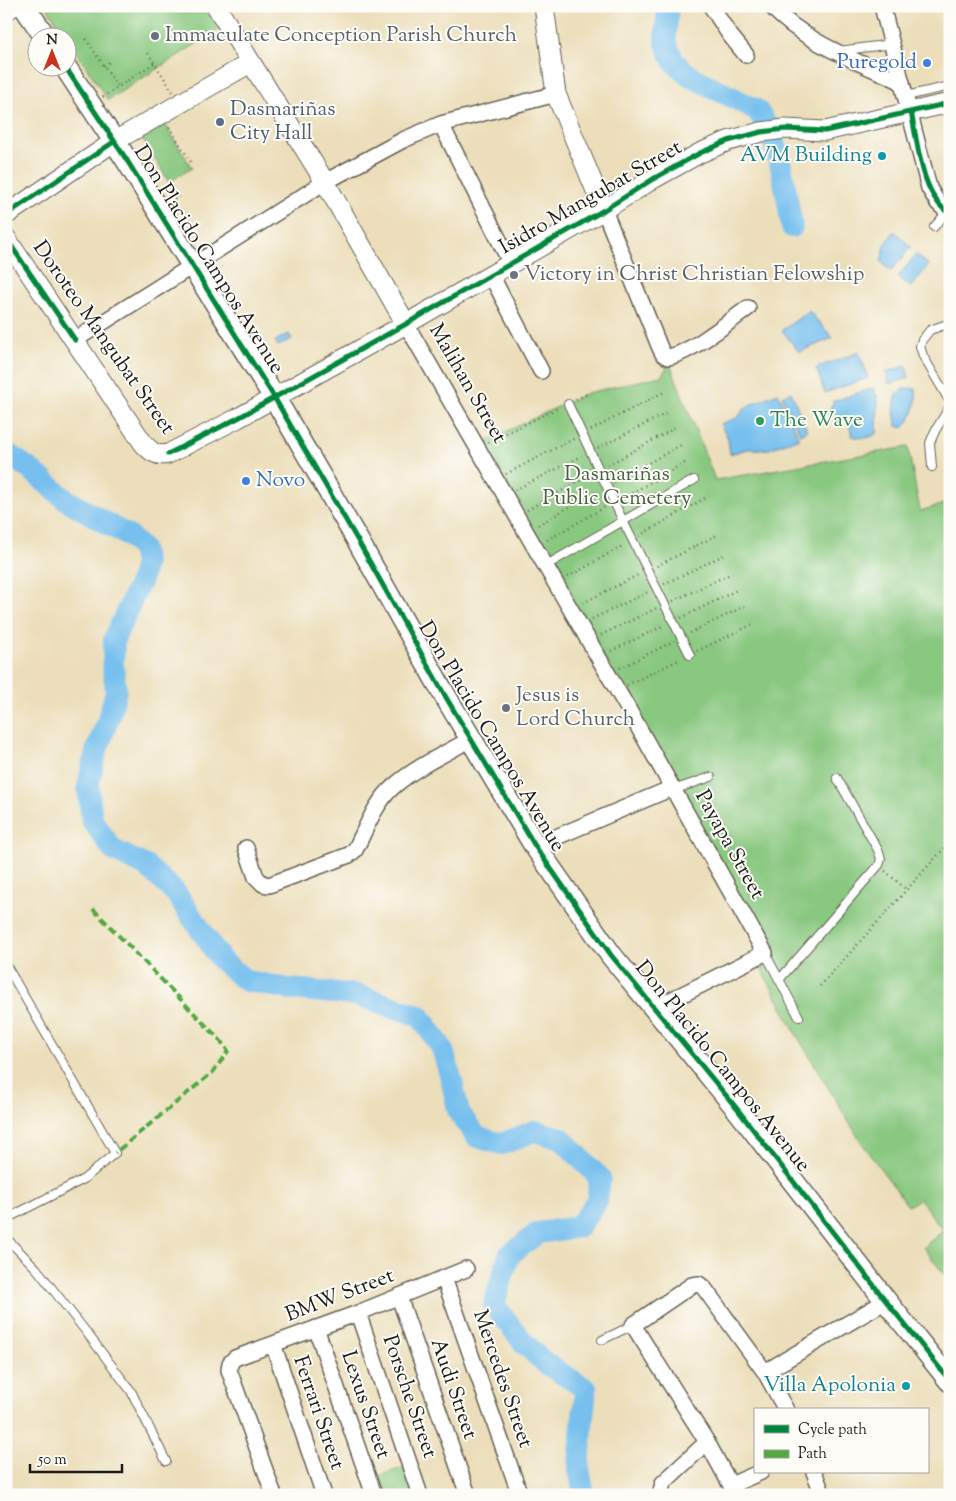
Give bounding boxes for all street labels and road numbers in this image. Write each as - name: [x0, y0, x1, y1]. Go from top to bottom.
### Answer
- street label: Isidro Mangubat Street: [494, 133, 688, 263]
- street label: Don Placido Campos Avenue: [125, 140, 291, 380]
- street label: Doroteo Mangubat Street: [25, 235, 181, 441]
- street label: Malihan Street: [421, 319, 513, 449]
- street label: Don Placido Campos Avenue: [410, 616, 572, 858]
- street label: Payapa Street: [687, 785, 771, 905]
- street label: Don Placido Campos Avenue: [627, 955, 817, 1179]
- street label: BMW Street: [281, 1262, 399, 1330]
- street label: Mercedes Street: [464, 1306, 540, 1452]
- street label: Porsche Street: [374, 1331, 444, 1463]
- street label: Audi Street: [422, 1334, 484, 1444]
- street label: Lexus Street: [332, 1347, 398, 1463]
- street label: Ferrari Street: [284, 1352, 352, 1474]

